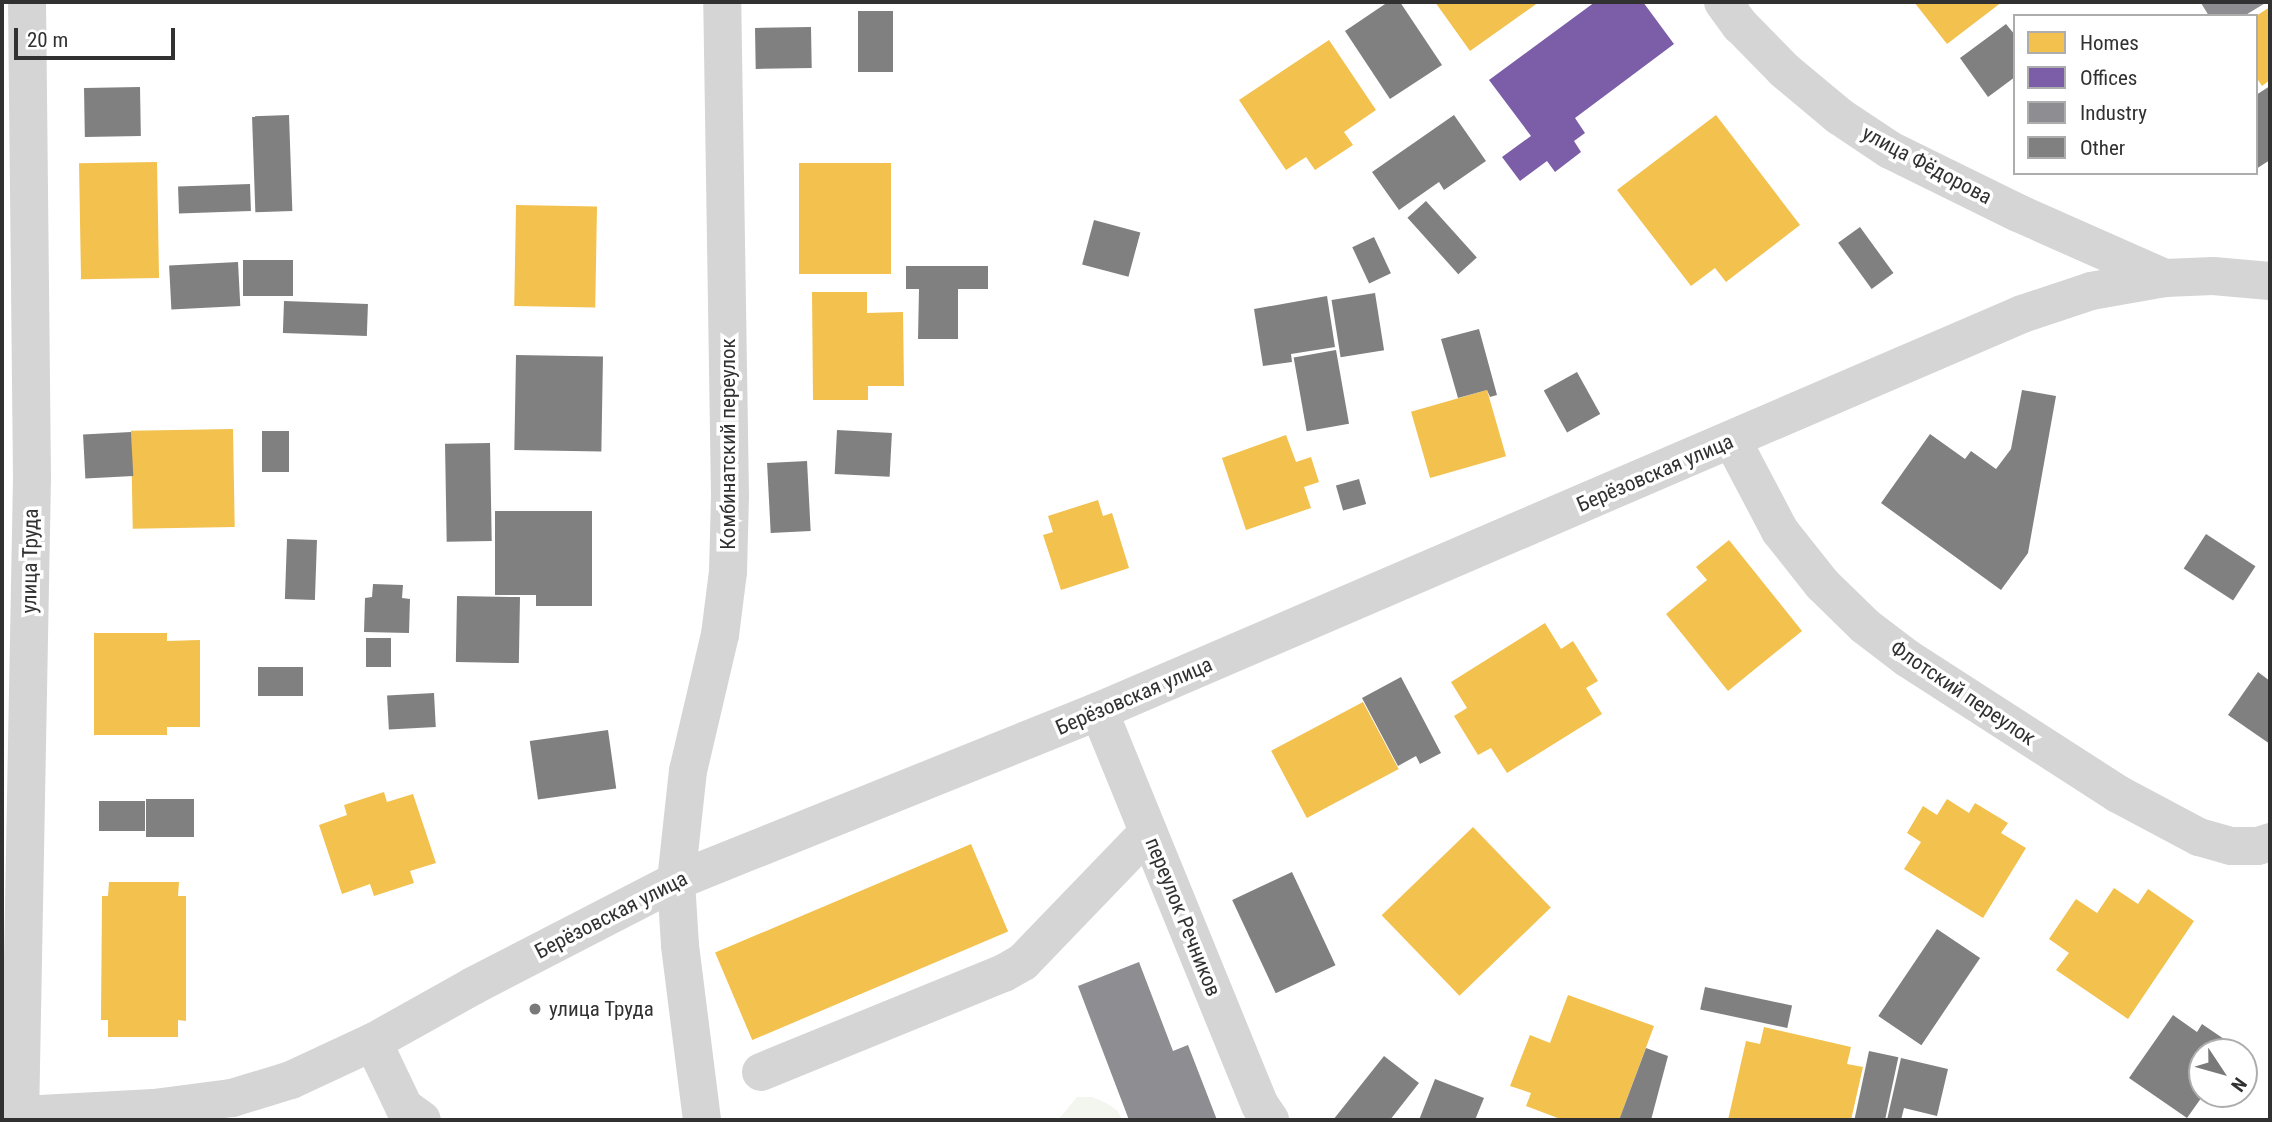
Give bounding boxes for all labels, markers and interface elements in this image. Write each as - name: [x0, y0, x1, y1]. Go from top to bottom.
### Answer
- scale bar: [18, 14, 178, 58]
- legend: [2013, 14, 2258, 175]
- text: 20 m: [27, 28, 68, 52]
- text: Homes: [2080, 31, 2139, 55]
- text: Offices: [2080, 66, 2137, 90]
- text: Industry: [2080, 101, 2147, 125]
- street label: улица Фёдорова: [1858, 120, 1996, 210]
- text: Other: [2080, 136, 2125, 160]
- street label: Комбинатский переулок: [715, 338, 741, 550]
- street label: Берёзовская улица: [1573, 429, 1737, 517]
- street label: улица Труда: [16, 508, 44, 614]
- street label: Флотский переулок: [1886, 635, 2040, 751]
- street label: Берёзовская улица: [1052, 652, 1216, 740]
- street label: переулок Речников: [1140, 834, 1226, 1000]
- street label: Берёзовская улица: [531, 866, 691, 964]
- place label: улица Труда: [549, 996, 654, 1022]
- marker: улица Труда: [527, 1001, 543, 1017]
- north arrow: [2188, 1038, 2258, 1108]
- text: N: [2226, 1073, 2252, 1096]

